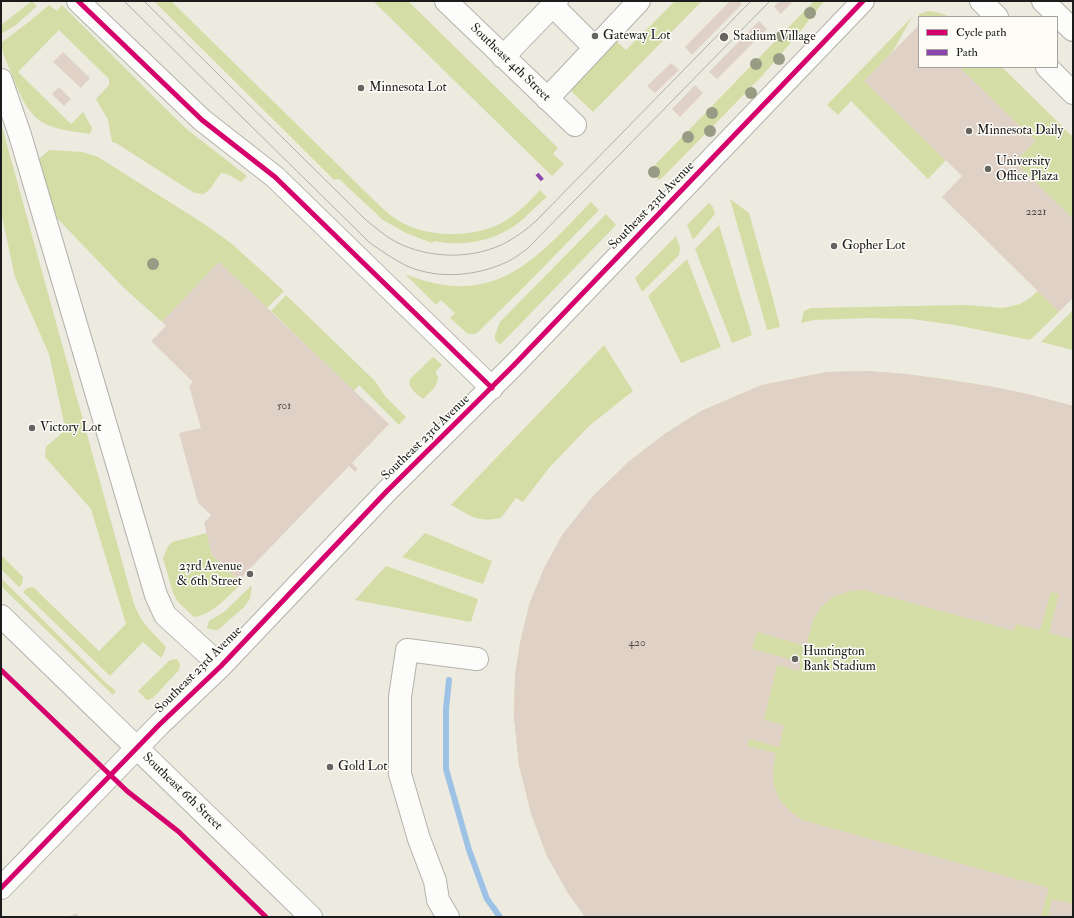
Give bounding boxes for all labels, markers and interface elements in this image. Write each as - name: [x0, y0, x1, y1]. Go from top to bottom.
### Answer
- legend: [918, 16, 1058, 68]
- street label: Southeast 4th Street: [467, 21, 553, 105]
- text: Cycle path: [956, 25, 1006, 40]
- place label: Gateway Lot: [603, 28, 671, 44]
- place label: Stadium Village: [733, 29, 816, 45]
- marker: Gateway Lot: [590, 31, 600, 41]
- marker: Stadium Village: [718, 31, 730, 43]
- text: Path: [956, 45, 978, 60]
- place label: Minnesota Lot: [369, 80, 447, 96]
- marker: Minnesota Lot: [356, 83, 366, 93]
- place label: Minnesota Daily: [977, 123, 1063, 139]
- marker: Minnesota Daily: [964, 126, 974, 136]
- place label: University Office Plaza: [996, 154, 1058, 185]
- street label: Southeast 23rd Avenue: [606, 159, 698, 253]
- marker: University Office Plaza: [983, 164, 993, 174]
- house number: 2221: [1026, 206, 1046, 220]
- place label: Gopher Lot: [842, 238, 905, 254]
- marker: Gopher Lot: [829, 241, 839, 251]
- street label: Southeast 23rd Avenue: [379, 392, 473, 484]
- house number: 501: [277, 400, 291, 414]
- place label: Victory Lot: [40, 420, 101, 436]
- marker: Victory Lot: [27, 423, 37, 433]
- place label: 23rd Avenue & 6th Street: [177, 559, 242, 590]
- marker: 23rd Avenue & 6th Street: [245, 569, 255, 579]
- street label: Southeast 23rd Avenue: [152, 623, 246, 717]
- house number: 420: [628, 637, 646, 651]
- place label: Huntington Bank Stadium: [803, 644, 876, 675]
- marker: Huntington Bank Stadium: [790, 654, 800, 664]
- street label: Southeast 6th Street: [139, 750, 225, 834]
- place label: Gold Lot: [338, 759, 387, 775]
- marker: Gold Lot: [325, 762, 335, 772]

